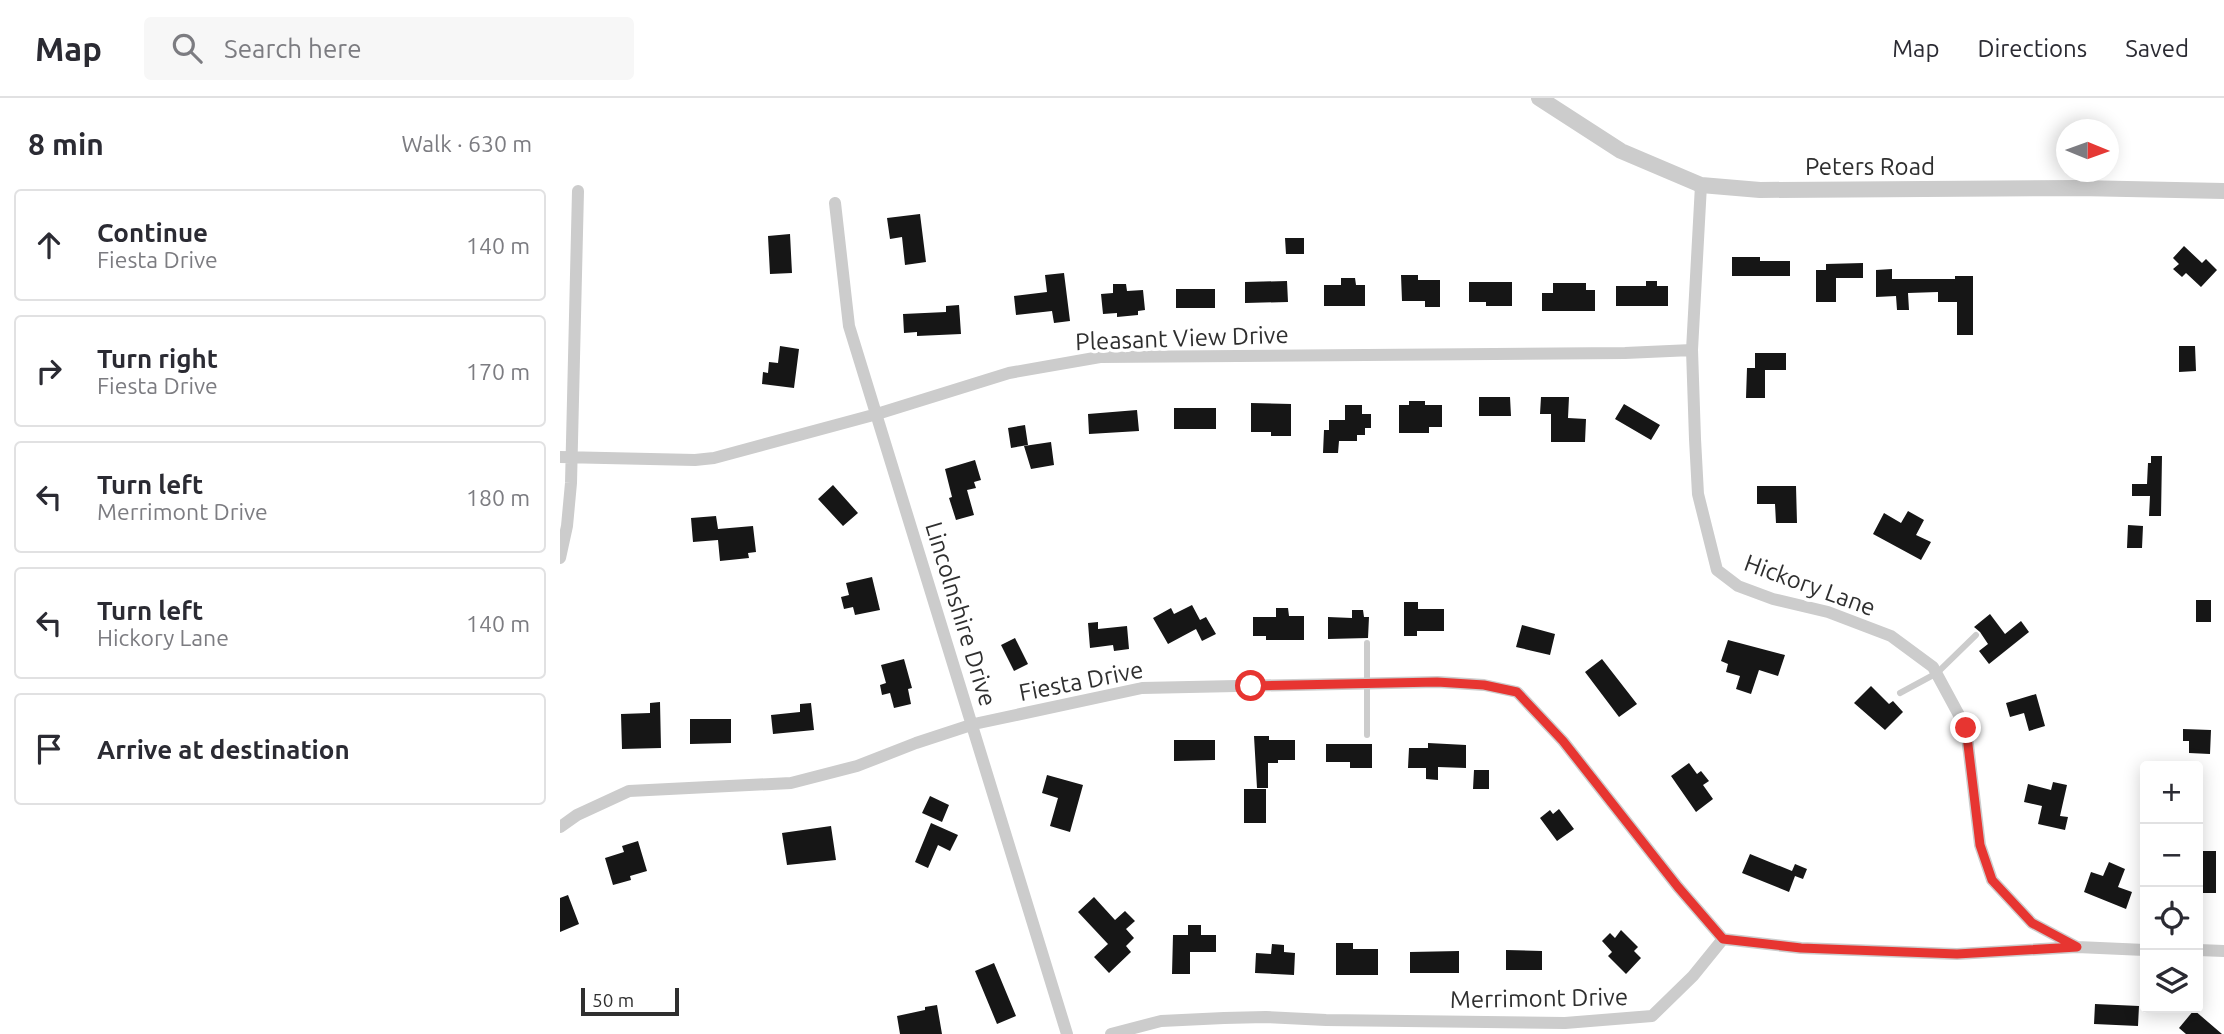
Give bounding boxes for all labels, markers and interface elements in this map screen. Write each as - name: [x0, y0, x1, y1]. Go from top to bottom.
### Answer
- search box: [144, 17, 634, 80]
- icon: search: [168, 29, 206, 67]
- text: Map: [35, 30, 102, 67]
- text: Search here: [224, 34, 362, 63]
- text: Map: [1892, 35, 1939, 62]
- text: Directions: [1977, 35, 2087, 62]
- text: Saved: [2125, 35, 2189, 62]
- north arrow: [2056, 119, 2119, 182]
- text: 8 min: [28, 127, 104, 161]
- text: Walk · 630 m: [401, 131, 532, 156]
- street label: Peters Road: [1805, 153, 1935, 180]
- text: Continue: [97, 218, 208, 247]
- icon: ahead: [30, 226, 68, 264]
- text: 140 m: [466, 233, 530, 258]
- text: Fiesta Drive: [97, 247, 218, 272]
- street label: Pleasant View Drive: [1075, 321, 1289, 355]
- text: Turn right: [97, 344, 218, 373]
- icon: right: [30, 352, 68, 390]
- text: 170 m: [466, 359, 530, 384]
- text: Fiesta Drive: [97, 373, 218, 398]
- text: Turn left: [97, 470, 203, 499]
- icon: left: [30, 478, 68, 516]
- text: 180 m: [466, 485, 530, 510]
- text: Merrimont Drive: [97, 499, 268, 524]
- street label: Lincolnshire Drive: [920, 519, 1002, 709]
- street label: Hickory Lane: [1741, 549, 1879, 621]
- text: Turn left: [97, 596, 203, 625]
- icon: left: [30, 604, 68, 642]
- text: 140 m: [466, 611, 530, 636]
- text: Hickory Lane: [97, 625, 229, 650]
- street label: Fiesta Drive: [1017, 656, 1145, 706]
- route start: [1235, 670, 1266, 701]
- route end: [1950, 712, 1981, 743]
- icon: arrive: [30, 730, 68, 768]
- text: Arrive at destination: [97, 735, 350, 764]
- map controls: [2140, 761, 2203, 1013]
- button: +: [2140, 761, 2203, 824]
- button: −: [2140, 824, 2203, 887]
- button: locate: [2140, 887, 2203, 950]
- button: layers: [2140, 950, 2203, 1013]
- street label: Merrimont Drive: [1450, 983, 1628, 1013]
- scale bar: [581, 985, 679, 1017]
- text: 50 m: [592, 989, 634, 1011]

